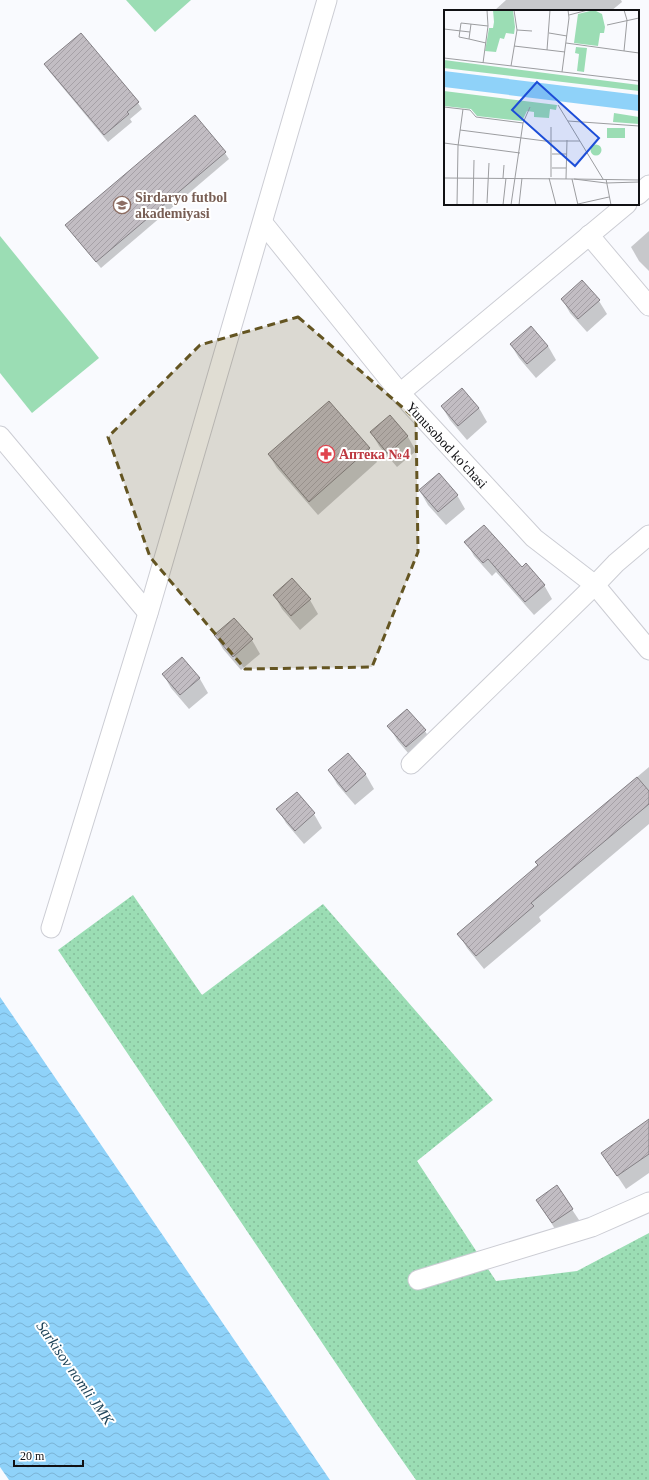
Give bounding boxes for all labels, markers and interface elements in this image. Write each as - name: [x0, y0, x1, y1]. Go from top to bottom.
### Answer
- inset map: [444, 10, 639, 205]
- place label: Sirdaryo futbol akademiyasi: [135, 190, 227, 221]
- school or university icon: Sirdaryo futbol akademiyasi: [112, 195, 132, 215]
- street label: Yunusobod ko'chasi: [403, 399, 490, 491]
- pharmacy icon: Аптека №4: [316, 444, 336, 464]
- place label: Аптека №4: [339, 447, 410, 462]
- water label: Sarkisov nomli JMK: [33, 1318, 117, 1429]
- scale bar: [14, 1442, 83, 1468]
- text: 20 m: [20, 1449, 45, 1463]

